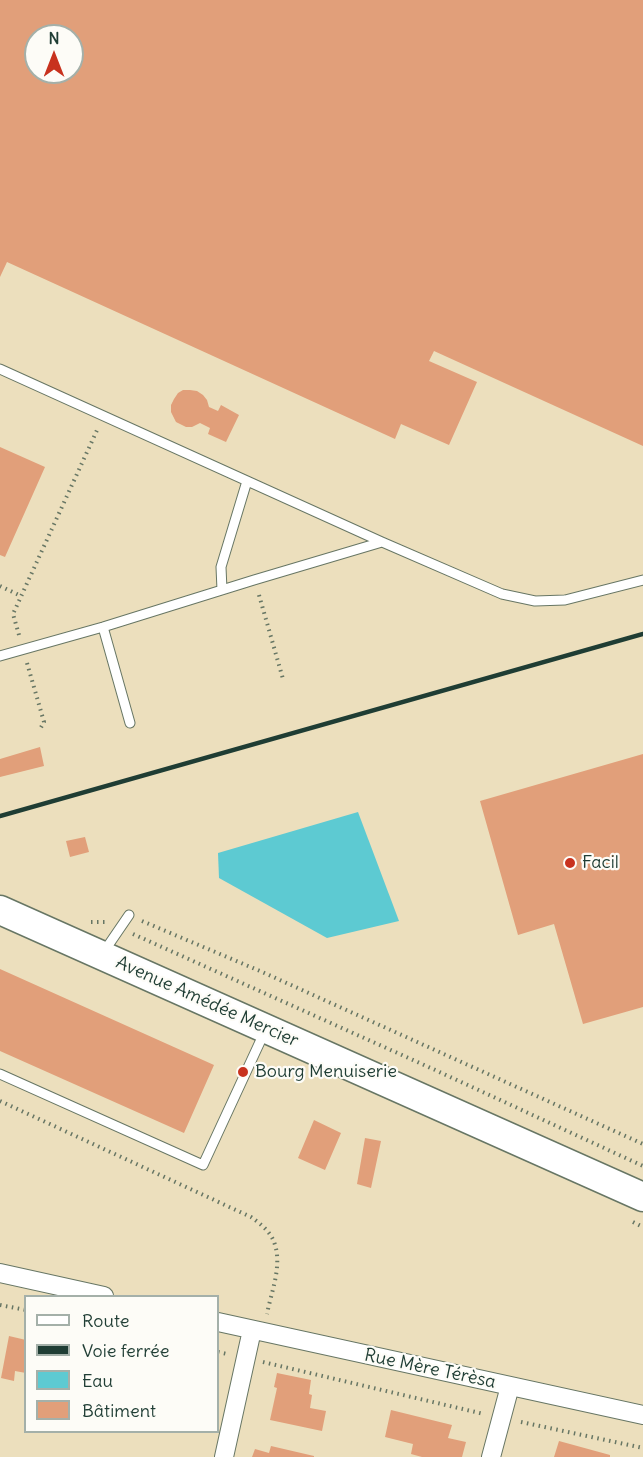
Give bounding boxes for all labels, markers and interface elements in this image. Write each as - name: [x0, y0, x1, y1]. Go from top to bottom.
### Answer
- north arrow: [24, 24, 84, 84]
- text: N: [48, 28, 60, 48]
- place label: Facil: [582, 852, 619, 874]
- marker: Facil: [563, 856, 577, 870]
- street label: Avenue Amédée Mercier: [112, 952, 302, 1052]
- place label: Bourg Menuiserie: [255, 1061, 397, 1083]
- marker: Bourg Menuiserie: [236, 1065, 250, 1079]
- legend: [24, 1295, 219, 1433]
- text: Route: [82, 1309, 130, 1332]
- text: Voie ferrée: [82, 1339, 169, 1362]
- street label: Rue Mère Térèsa: [362, 1345, 498, 1393]
- text: Eau: [82, 1369, 113, 1392]
- text: Bâtiment: [82, 1399, 156, 1422]

